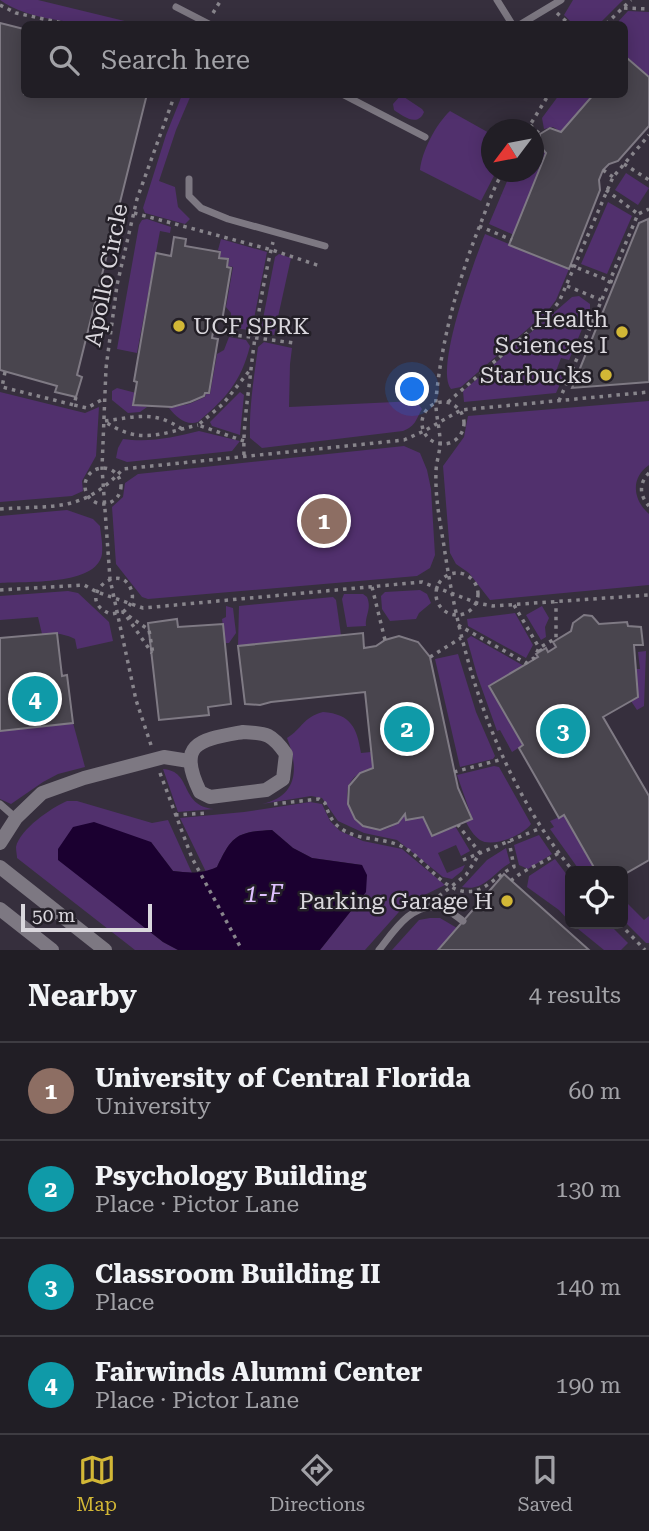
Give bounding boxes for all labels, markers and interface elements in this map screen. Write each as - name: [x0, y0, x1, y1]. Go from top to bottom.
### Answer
- search box: [21, 21, 628, 98]
- icon: search: [45, 41, 83, 79]
- text: Search here: [101, 45, 250, 75]
- north arrow: [481, 119, 544, 182]
- street label: Apollo Circle: [79, 201, 134, 349]
- place label: Health Sciences I: [495, 306, 608, 359]
- place label: UCF SPRK: [193, 313, 309, 340]
- marker: UCF SPRK: [171, 318, 187, 334]
- marker: Health Sciences I: [614, 324, 630, 340]
- place label: Starbucks: [480, 362, 592, 389]
- marker: Starbucks: [598, 367, 614, 383]
- your location: [395, 372, 429, 406]
- pin: 1: [301, 495, 347, 547]
- pin: 4: [12, 673, 58, 725]
- pin: 2: [384, 703, 430, 755]
- pin: 3: [540, 705, 586, 757]
- map controls: [565, 866, 628, 929]
- button: locate: [565, 866, 628, 929]
- water label: 1-F: [245, 880, 284, 908]
- place label: Parking Garage H: [299, 888, 493, 915]
- marker: Parking Garage H: [499, 893, 515, 909]
- scale bar: [21, 901, 152, 933]
- text: 50 m: [32, 904, 75, 927]
- text: Nearby: [28, 978, 137, 1013]
- text: 4 results: [529, 982, 621, 1009]
- text: University of Central Florida: [95, 1063, 470, 1093]
- text: 1: [45, 1078, 57, 1105]
- text: 60 m: [568, 1078, 621, 1105]
- text: University: [95, 1093, 211, 1120]
- text: Psychology Building: [95, 1161, 367, 1191]
- text: 2: [45, 1176, 57, 1203]
- text: 130 m: [556, 1176, 621, 1203]
- text: Place · Pictor Lane: [95, 1191, 299, 1218]
- text: Classroom Building II: [95, 1259, 381, 1289]
- text: 3: [45, 1274, 57, 1301]
- text: 140 m: [556, 1274, 621, 1301]
- text: Place: [95, 1289, 154, 1316]
- text: Fairwinds Alumni Center: [95, 1357, 422, 1387]
- text: 4: [45, 1372, 57, 1399]
- text: 190 m: [556, 1372, 621, 1399]
- text: Place · Pictor Lane: [95, 1387, 299, 1414]
- tab: Map: [76, 1451, 117, 1516]
- tab: Directions: [269, 1451, 365, 1516]
- tab: Saved: [518, 1451, 573, 1516]

